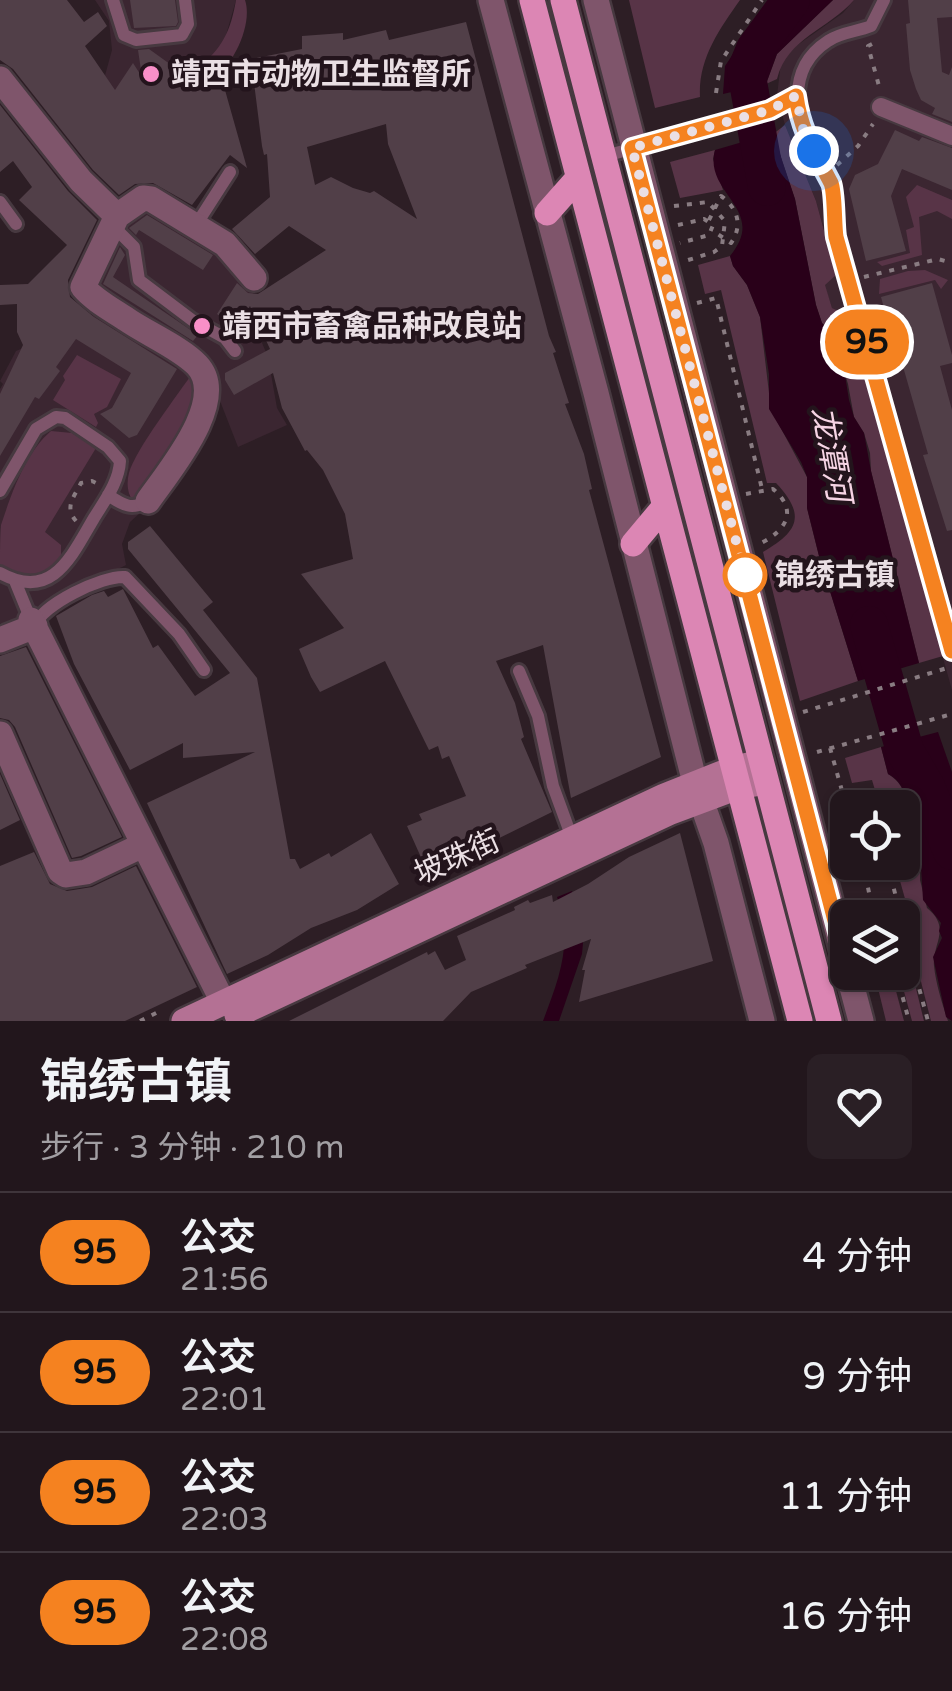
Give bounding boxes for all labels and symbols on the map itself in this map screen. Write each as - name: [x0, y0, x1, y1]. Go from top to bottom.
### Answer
- place label: 靖西市动物卫生监督所: [171, 56, 471, 93]
- marker: 靖西市动物卫生监督所: [140, 63, 162, 85]
- your location: [789, 126, 839, 176]
- place label: 靖西市畜禽品种改良站: [222, 308, 522, 345]
- line badge: 95: [822, 310, 912, 374]
- marker: 靖西市畜禽品种改良站: [191, 315, 213, 337]
- water label: 龙潭河: [804, 404, 859, 511]
- marker: 锦绣古镇: [724, 554, 766, 596]
- place label: 锦绣古镇: [775, 557, 895, 594]
- street label: 坡珠街: [409, 822, 506, 893]

